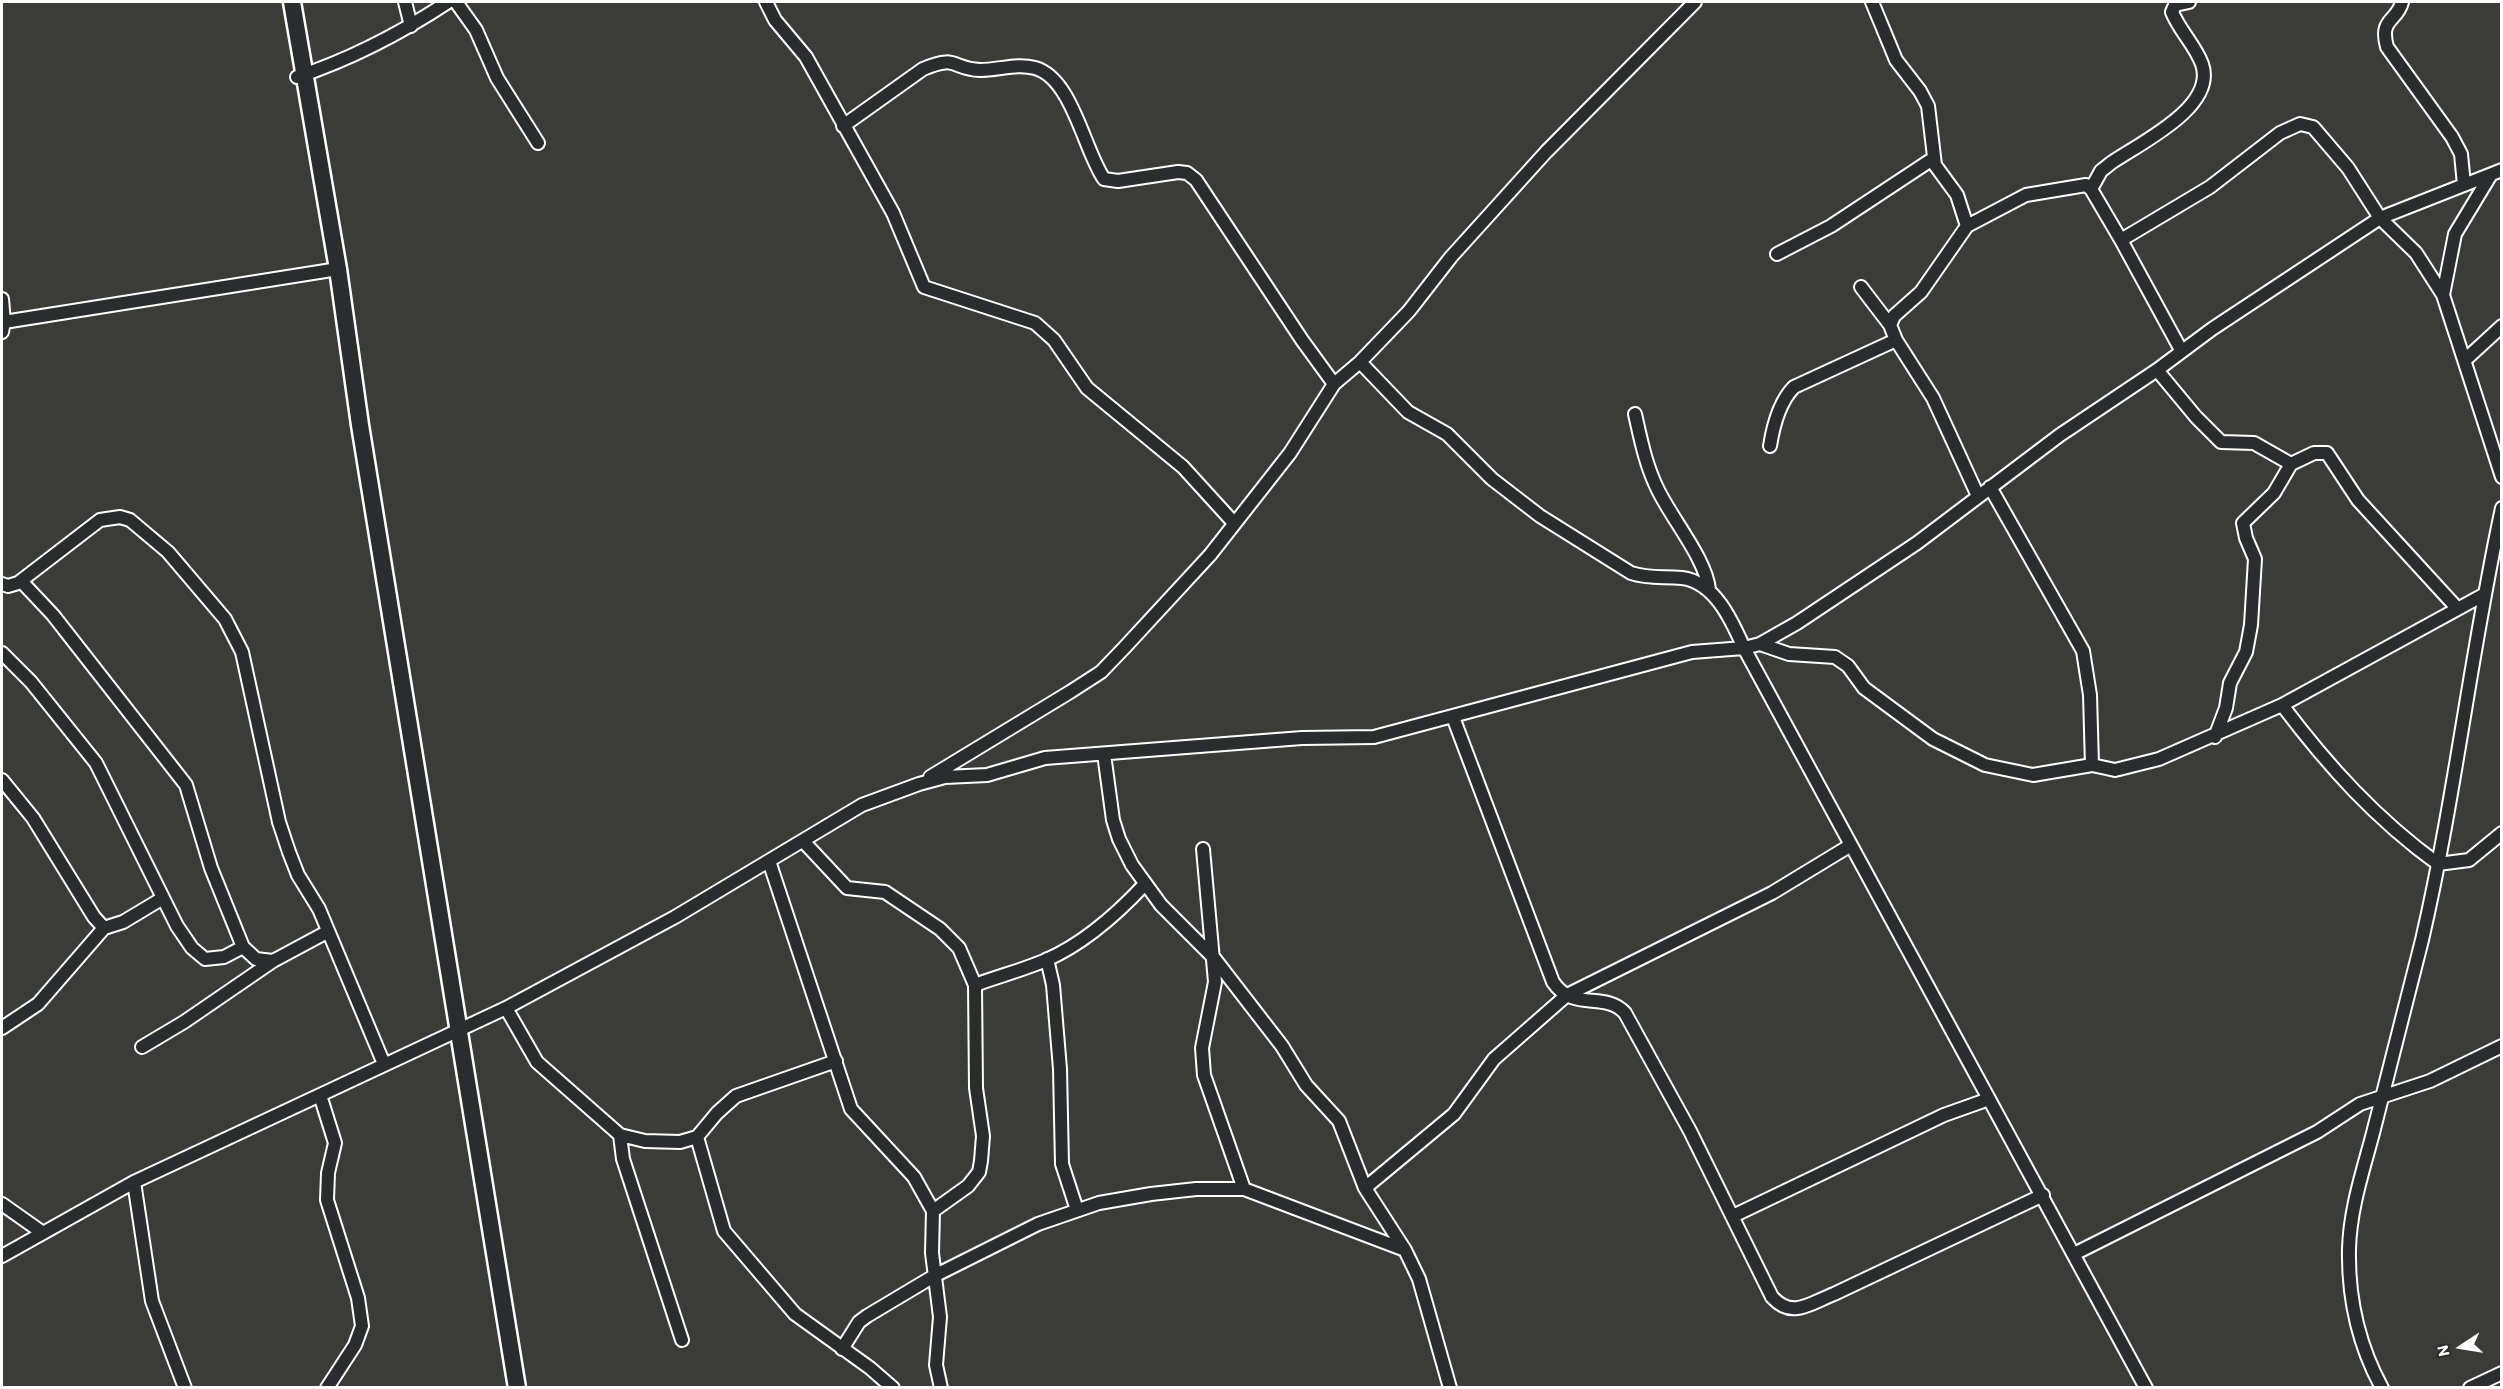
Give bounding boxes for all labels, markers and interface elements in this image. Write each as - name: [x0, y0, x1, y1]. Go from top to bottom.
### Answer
- north arrow: [2431, 1317, 2491, 1377]
- text: N: [2432, 1344, 2453, 1358]

